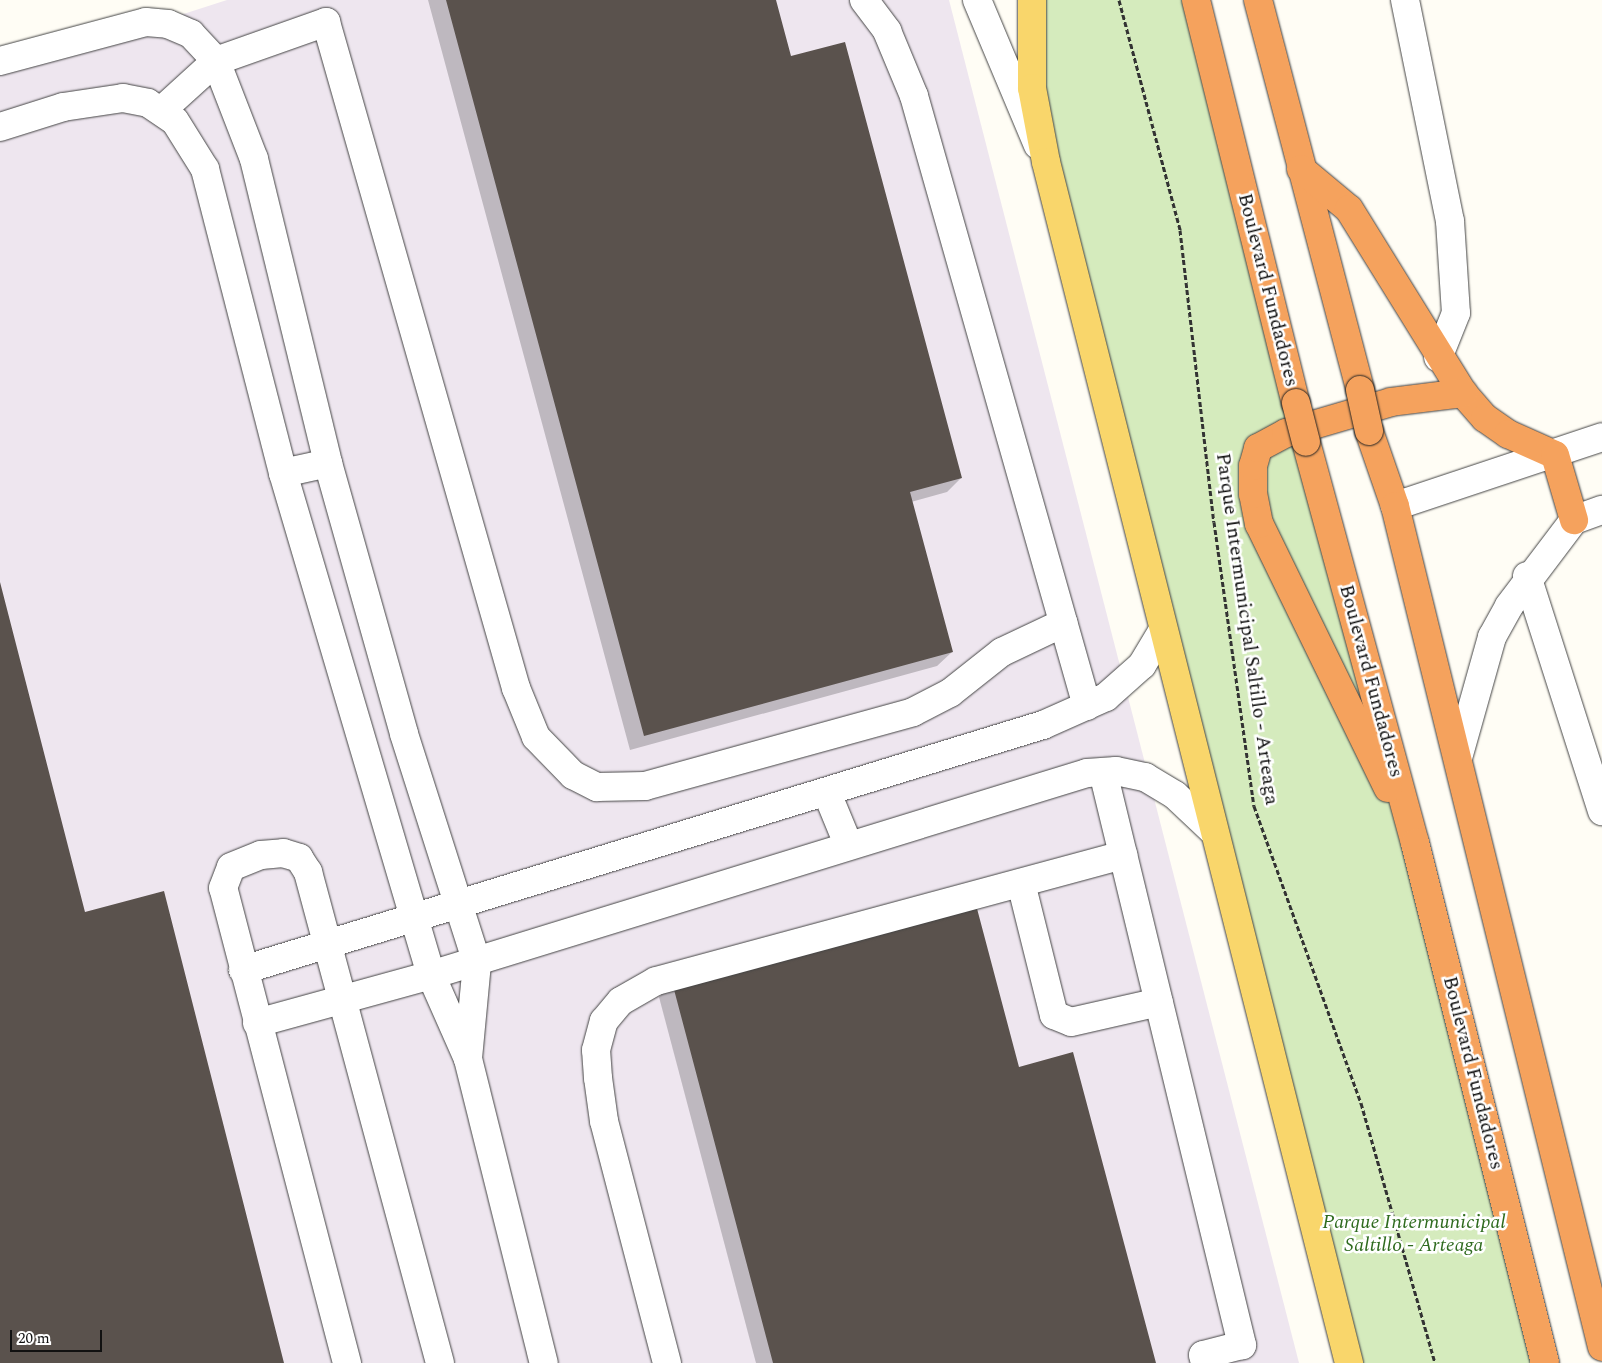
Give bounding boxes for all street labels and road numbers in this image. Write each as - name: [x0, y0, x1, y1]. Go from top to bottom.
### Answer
- street label: Boulevard Fundadores: [1232, 191, 1304, 389]
- street label: Parque Intermunicipal Saltillo - Arteaga: [1210, 451, 1284, 807]
- street label: Boulevard Fundadores: [1334, 582, 1408, 780]
- street label: Boulevard Fundadores: [1437, 974, 1509, 1172]

